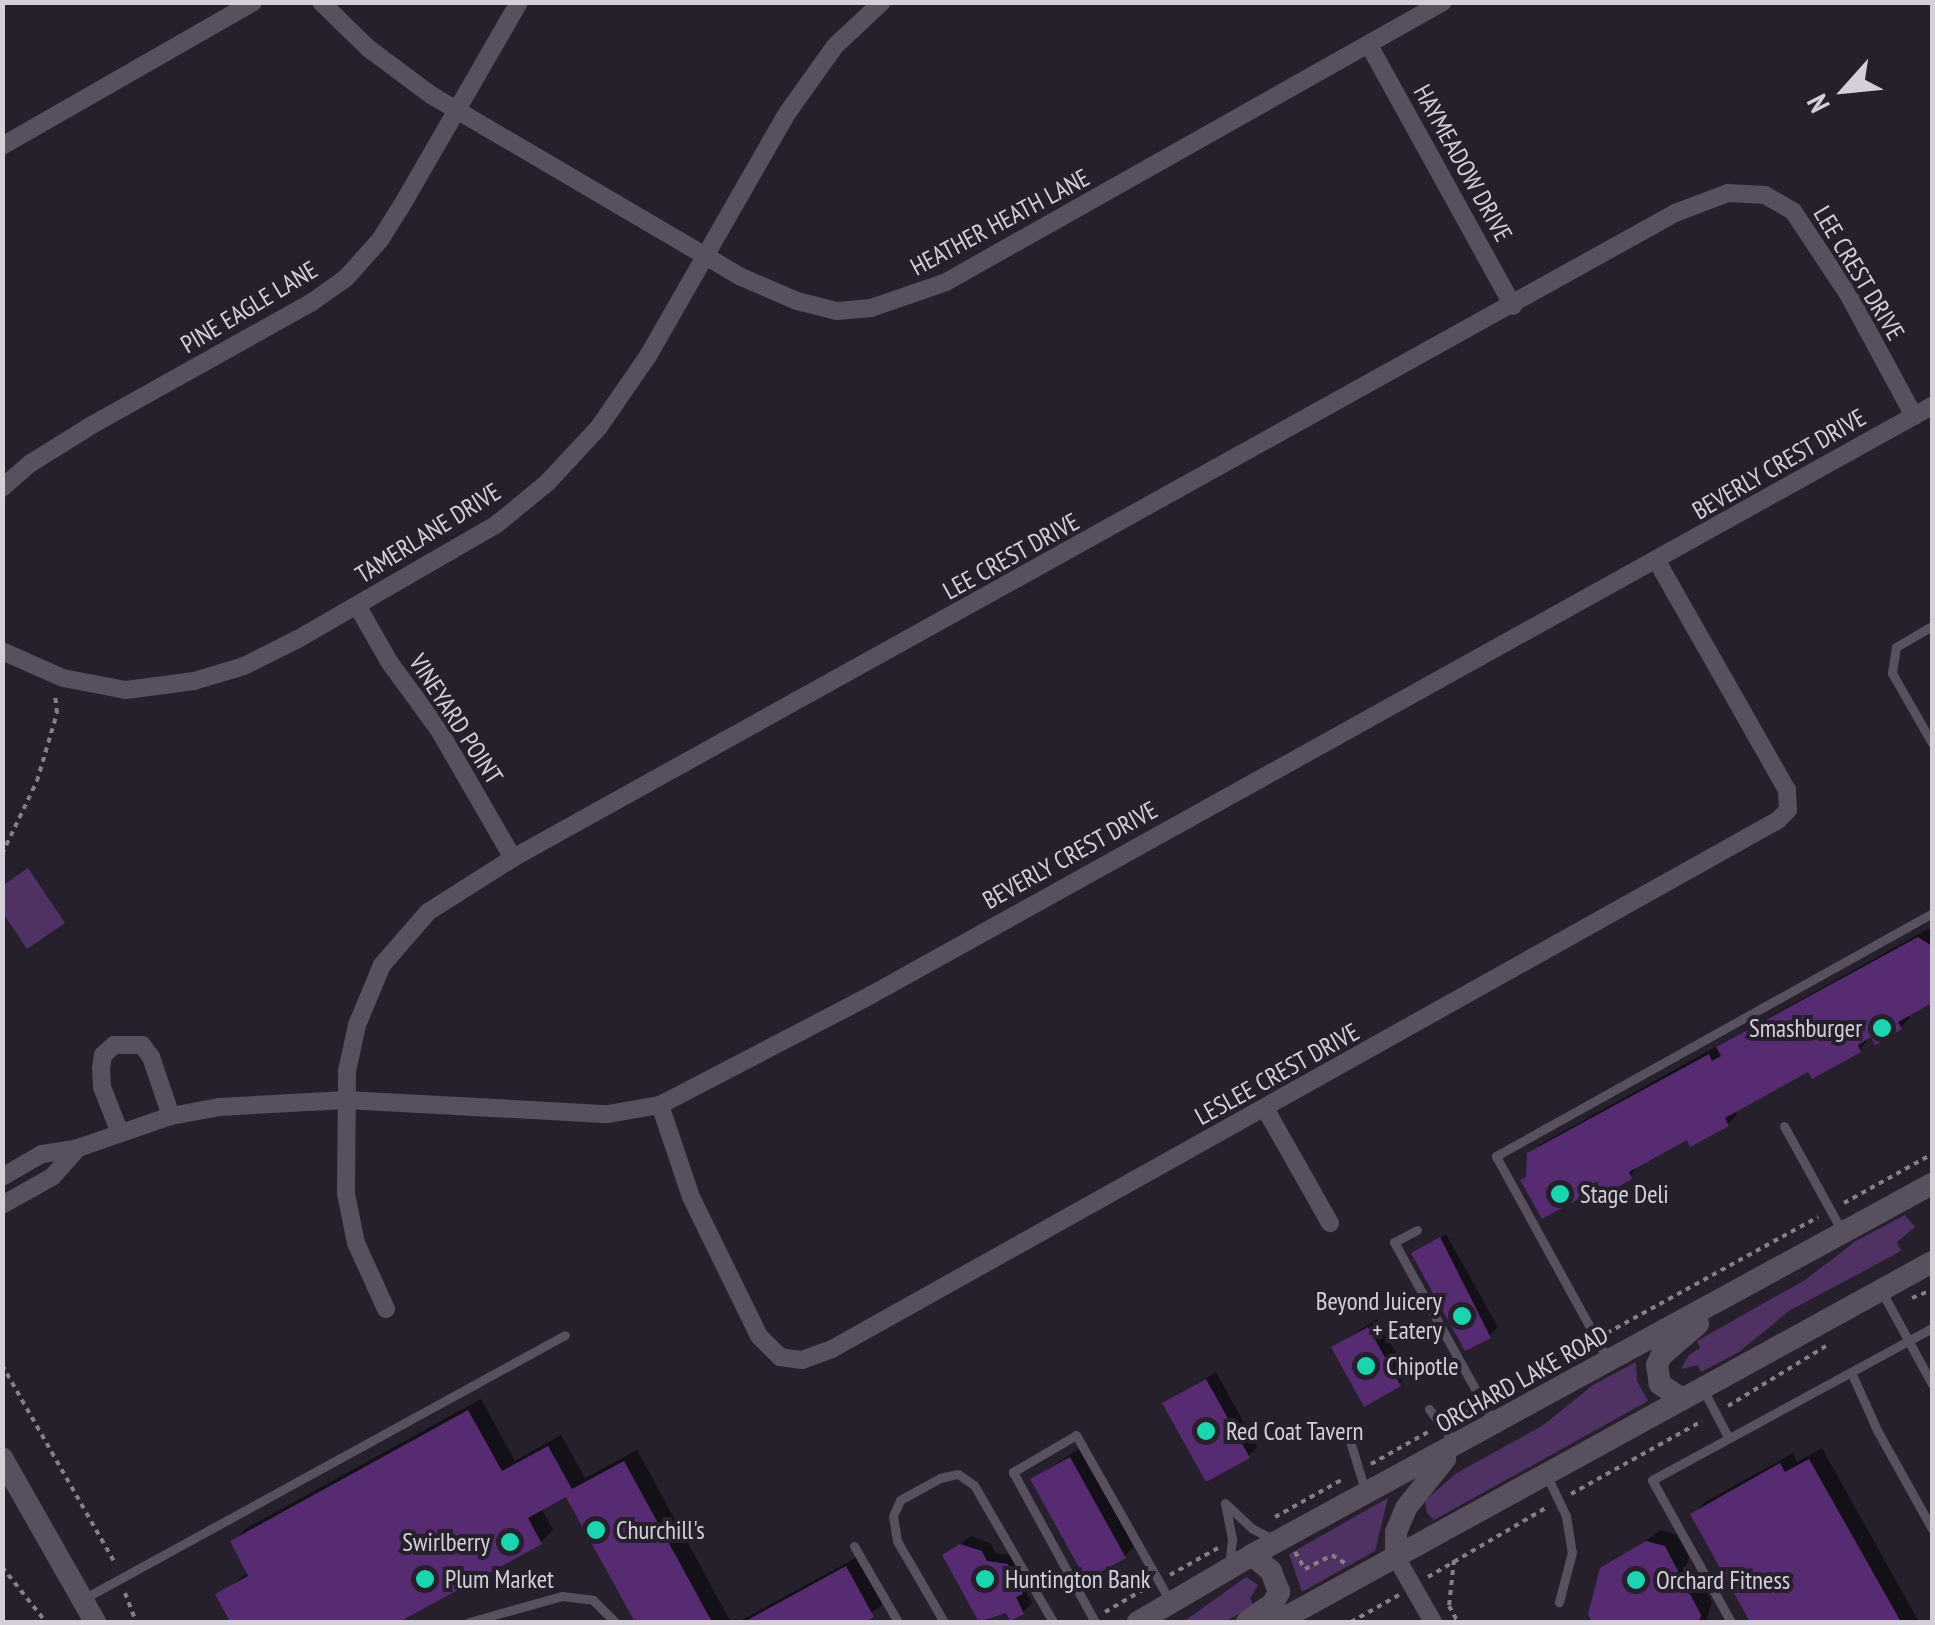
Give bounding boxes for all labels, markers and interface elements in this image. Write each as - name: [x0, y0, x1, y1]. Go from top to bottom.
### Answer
- north arrow: [1795, 40, 1895, 140]
- street label: HAYMEADOW DRIVE: [1407, 79, 1519, 247]
- text: N: [1798, 89, 1838, 119]
- street label: HEATHER HEATH LANE: [905, 162, 1095, 282]
- street label: LEE CREST DRIVE: [1807, 200, 1911, 346]
- street label: PINE EAGLE LANE: [175, 255, 323, 359]
- street label: BEVERLY CREST DRIVE: [1687, 402, 1871, 526]
- street label: TAMERLANE DRIVE: [350, 476, 506, 590]
- street label: LEE CREST DRIVE: [937, 506, 1085, 606]
- street label: VINEYARD POINT: [403, 648, 509, 790]
- street label: BEVERLY CREST DRIVE: [977, 794, 1163, 916]
- place label: Smashburger: [1749, 1013, 1862, 1043]
- street label: LESLEE CREST DRIVE: [1189, 1016, 1365, 1132]
- marker: Smashburger: [1871, 1017, 1893, 1039]
- place label: Stage Deli: [1580, 1179, 1669, 1209]
- marker: Stage Deli: [1549, 1183, 1571, 1205]
- place label: Beyond Juicery + Eatery: [1316, 1287, 1442, 1346]
- marker: Beyond Juicery + Eatery: [1451, 1305, 1473, 1327]
- street label: ORCHARD LAKE ROAD: [1431, 1319, 1613, 1439]
- place label: Chipotle: [1386, 1351, 1459, 1381]
- marker: Chipotle: [1355, 1355, 1377, 1377]
- place label: Red Coat Tavern: [1226, 1416, 1364, 1446]
- marker: Red Coat Tavern: [1195, 1420, 1217, 1442]
- place label: Churchill's: [616, 1515, 705, 1545]
- marker: Churchill's: [585, 1519, 607, 1541]
- place label: Swirlberry: [402, 1527, 490, 1557]
- marker: Swirlberry: [499, 1531, 521, 1553]
- place label: Plum Market: [445, 1564, 554, 1594]
- place label: Huntington Bank: [1005, 1564, 1150, 1594]
- place label: Orchard Fitness: [1656, 1565, 1790, 1595]
- marker: Plum Market: [414, 1568, 436, 1590]
- marker: Huntington Bank: [974, 1568, 996, 1590]
- marker: Orchard Fitness: [1625, 1569, 1647, 1591]

